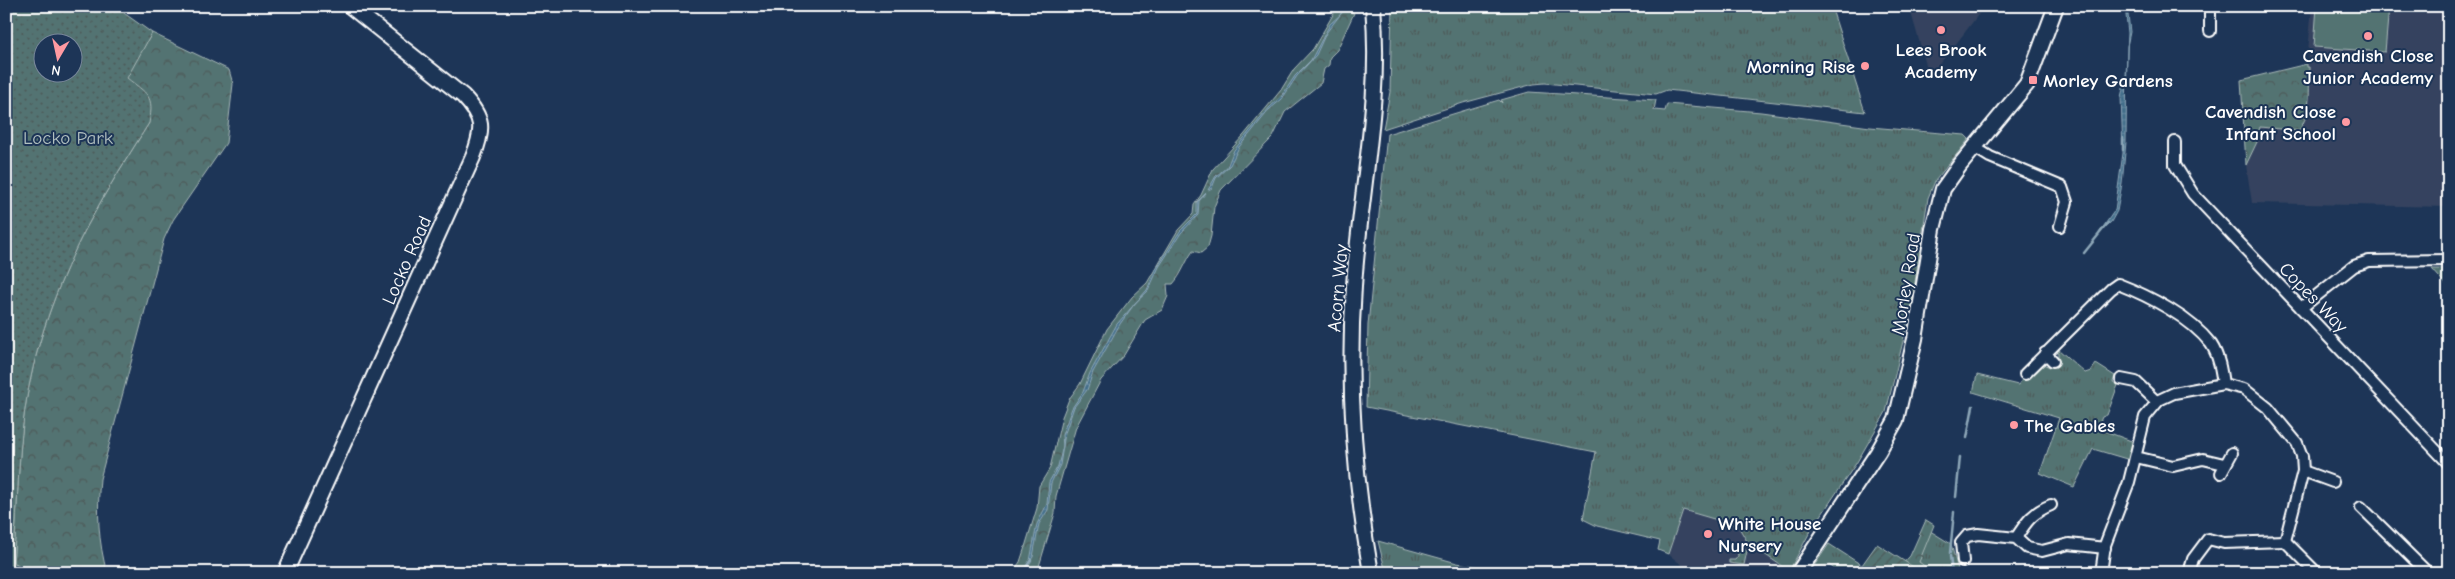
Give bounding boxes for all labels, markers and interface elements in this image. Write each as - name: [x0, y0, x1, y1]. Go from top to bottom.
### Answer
- marker: Lees Brook Academy: [1935, 24, 1947, 36]
- marker: Cavendish Close Junior Academy: [2362, 30, 2374, 42]
- north arrow: [32, 32, 82, 82]
- place label: Lees Brook Academy: [1895, 39, 1987, 83]
- place label: Cavendish Close Junior Academy: [2302, 45, 2434, 89]
- place label: Morning Rise: [1747, 56, 1855, 78]
- marker: Morning Rise: [1859, 60, 1871, 72]
- text: N: [50, 61, 62, 79]
- place label: Morley Gardens: [2043, 70, 2173, 92]
- marker: Morley Gardens: [2027, 74, 2039, 86]
- place label: Cavendish Close Infant School: [2205, 101, 2336, 145]
- marker: Cavendish Close Infant School: [2340, 116, 2352, 128]
- park label: Locko Park: [23, 127, 114, 149]
- street label: Locko Road: [378, 213, 436, 308]
- street label: Morley Road: [1887, 232, 1925, 337]
- street label: Acorn Way: [1323, 243, 1353, 333]
- street label: Copes Way: [2274, 258, 2352, 338]
- place label: The Gables: [2024, 415, 2115, 437]
- marker: The Gables: [2008, 419, 2020, 431]
- place label: White House Nursery: [1718, 513, 1821, 557]
- marker: White House Nursery: [1702, 528, 1714, 540]

